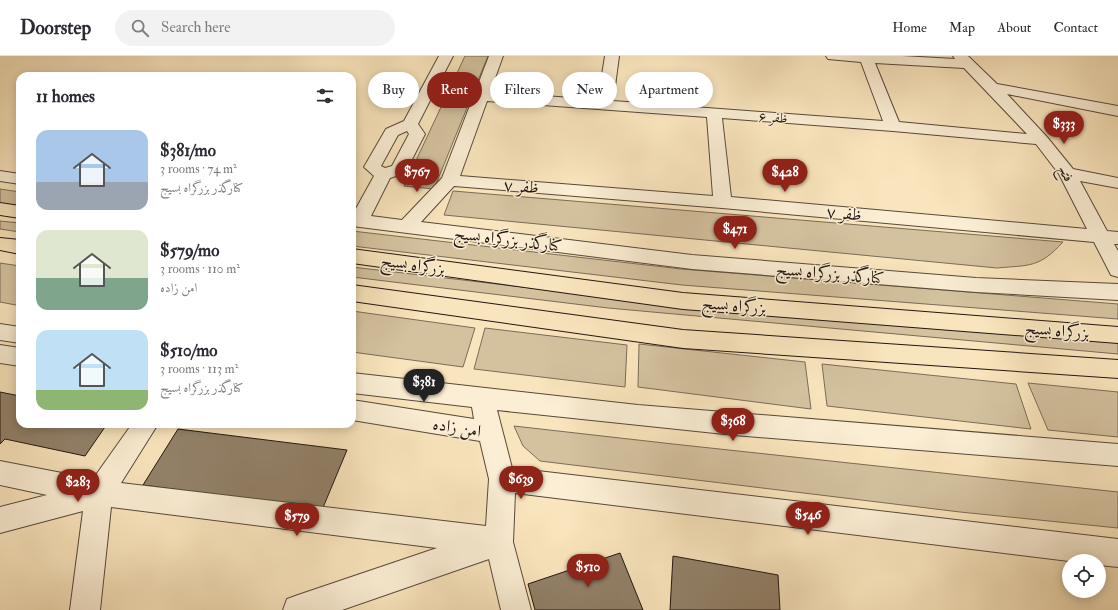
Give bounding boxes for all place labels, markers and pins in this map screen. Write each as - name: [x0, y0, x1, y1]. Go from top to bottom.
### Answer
- pin: $333: [1040, 111, 1088, 145]
- pin: $767: [393, 159, 441, 193]
- pin: $428: [761, 159, 809, 193]
- pin: $471: [711, 216, 759, 250]
- pin: $381: [400, 369, 448, 403]
- pin: $368: [709, 408, 757, 442]
- pin: $639: [497, 466, 545, 500]
- pin: $283: [54, 469, 102, 503]
- pin: $546: [784, 502, 832, 536]
- pin: $579: [273, 503, 321, 537]
- pin: $510: [564, 554, 612, 588]

